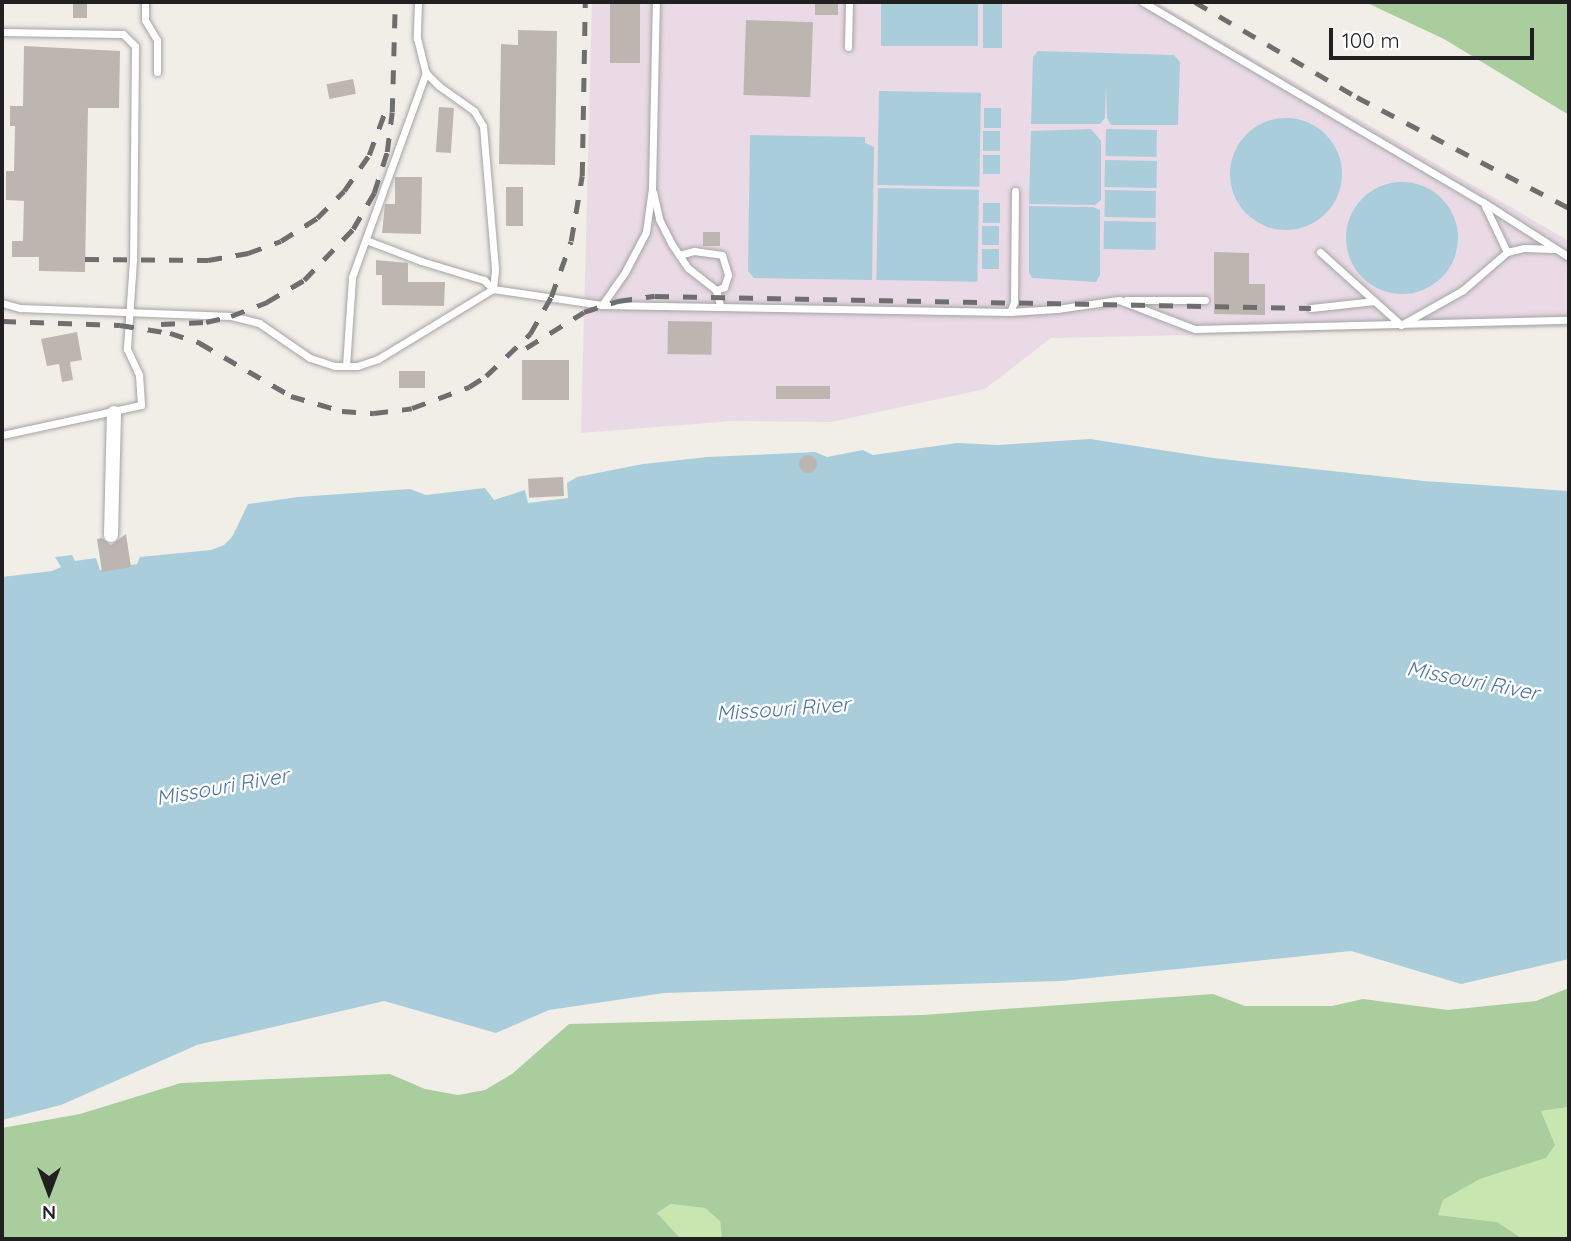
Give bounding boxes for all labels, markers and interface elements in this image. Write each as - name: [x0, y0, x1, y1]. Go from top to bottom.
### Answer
- scale bar: [1333, 14, 1538, 58]
- text: 100 m: [1342, 27, 1400, 53]
- water label: Missouri River: [1405, 655, 1541, 705]
- water label: Missouri River: [715, 691, 851, 725]
- water label: Missouri River: [154, 762, 290, 810]
- north arrow: [14, 1157, 84, 1227]
- text: N: [42, 1201, 56, 1225]

